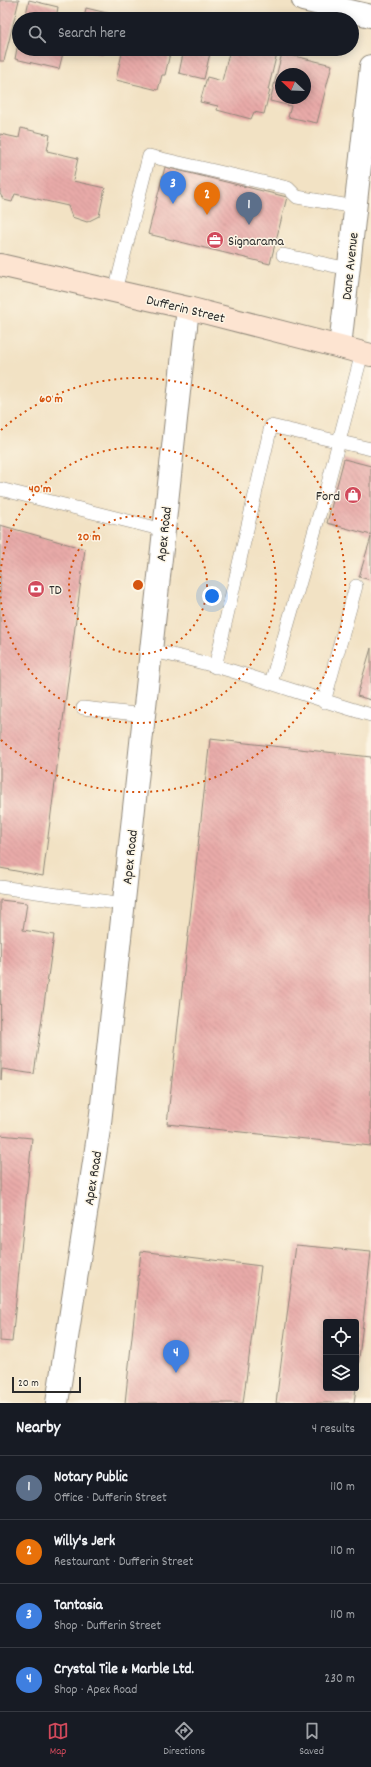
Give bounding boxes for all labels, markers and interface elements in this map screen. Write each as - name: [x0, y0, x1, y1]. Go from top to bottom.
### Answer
- search box: [12, 12, 359, 56]
- icon: search: [26, 23, 48, 45]
- text: Search here: [58, 23, 126, 45]
- north arrow: [275, 68, 311, 104]
- pin: 3: [160, 171, 186, 204]
- pin: 2: [194, 182, 220, 215]
- pin: 1: [236, 192, 262, 225]
- office icon: Signarama: [205, 230, 225, 250]
- street label: Dane Avenue: [337, 231, 364, 301]
- place label: Signarama: [228, 232, 284, 252]
- street label: Dufferin Street: [144, 291, 227, 329]
- text: 60 m: [39, 391, 63, 408]
- text: 40 m: [29, 481, 51, 498]
- shop icon: Ford: [343, 485, 363, 505]
- place label: Ford: [316, 487, 340, 507]
- street label: Apex Road: [152, 506, 178, 563]
- text: 20 m: [78, 529, 100, 546]
- centre of rings: [131, 578, 145, 592]
- bank icon: TD: [26, 579, 46, 599]
- place label: TD: [49, 581, 62, 601]
- your location: [202, 586, 222, 606]
- street label: Apex Road: [118, 829, 144, 886]
- street label: Apex Road: [80, 1150, 108, 1207]
- map controls: [323, 1319, 359, 1391]
- button: locate: [323, 1319, 359, 1355]
- pin: 4: [163, 1340, 189, 1373]
- button: layers: [323, 1355, 359, 1391]
- scale bar: [12, 1375, 81, 1394]
- text: 20 m: [18, 1376, 39, 1392]
- text: Nearby: [16, 1417, 60, 1441]
- text: 4 results: [312, 1420, 355, 1439]
- text: Notary Public: [54, 1467, 128, 1489]
- text: 1: [28, 1478, 30, 1497]
- text: 110 m: [330, 1478, 355, 1497]
- text: Office · Dufferin Street: [54, 1489, 167, 1508]
- text: Willy's Jerk: [54, 1531, 115, 1553]
- text: 2: [26, 1542, 32, 1561]
- text: 110 m: [330, 1542, 355, 1561]
- text: Restaurant · Dufferin Street: [54, 1553, 193, 1572]
- text: Tantasia: [54, 1595, 103, 1617]
- text: 3: [26, 1606, 32, 1625]
- text: 110 m: [330, 1606, 355, 1625]
- text: Shop · Dufferin Street: [54, 1617, 161, 1636]
- text: Crystal Tile & Marble Ltd.: [54, 1659, 194, 1681]
- text: 4: [26, 1670, 32, 1689]
- text: 230 m: [325, 1670, 355, 1689]
- text: Shop · Apex Road: [54, 1681, 137, 1700]
- tab: Map: [47, 1720, 69, 1760]
- tab: Directions: [163, 1720, 205, 1760]
- tab: Saved: [299, 1720, 324, 1760]

